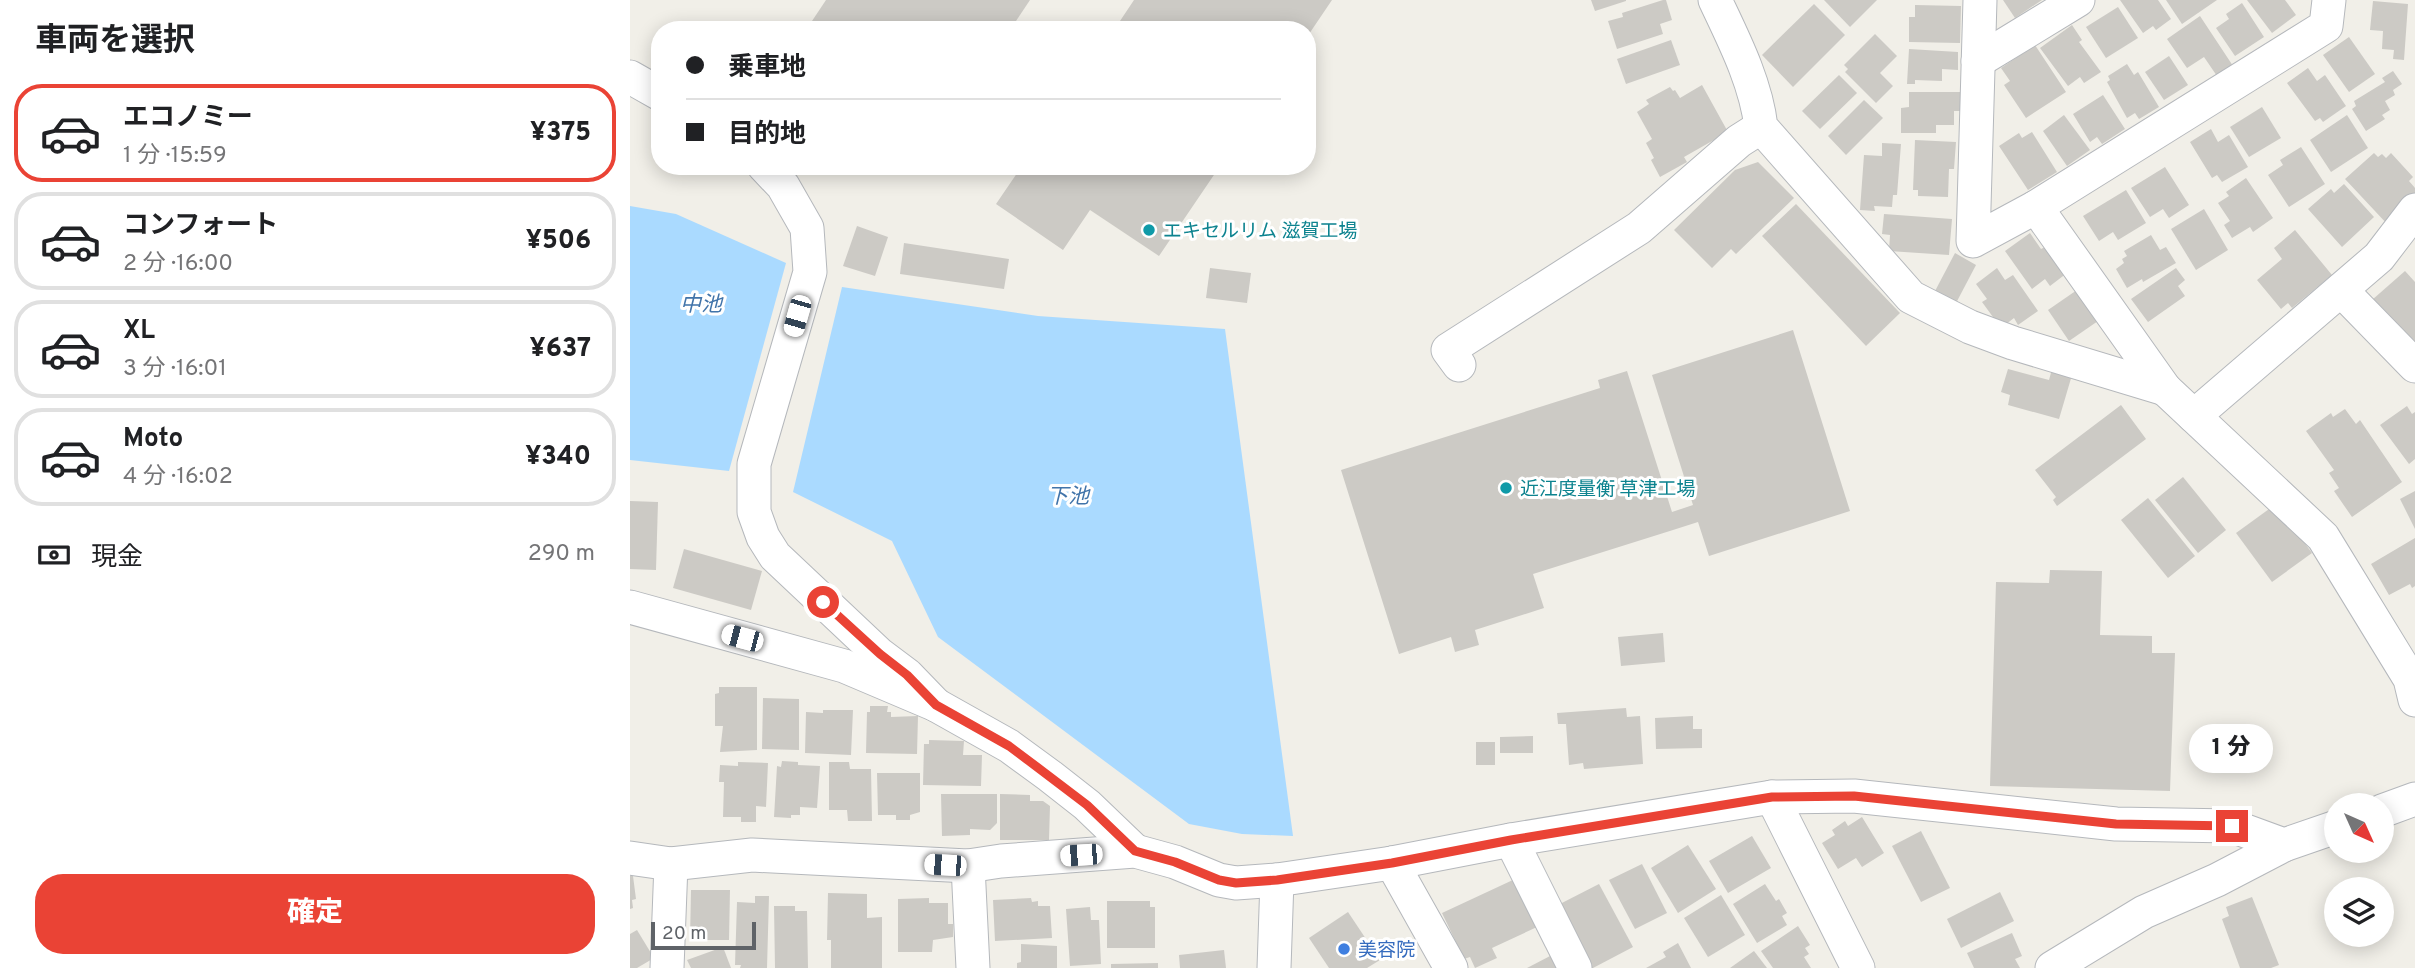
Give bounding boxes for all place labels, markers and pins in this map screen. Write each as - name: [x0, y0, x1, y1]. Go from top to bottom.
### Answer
- place label: エキセルリム 滋賀工場: [1163, 220, 1357, 244]
- marker: エキセルリム 滋賀工場: [1141, 222, 1157, 238]
- place label: 近江度量衡 草津工場: [1520, 478, 1695, 502]
- marker: 近江度量衡 草津工場: [1498, 480, 1514, 496]
- place label: 美容院: [1358, 939, 1415, 963]
- marker: 美容院: [1336, 941, 1352, 957]

